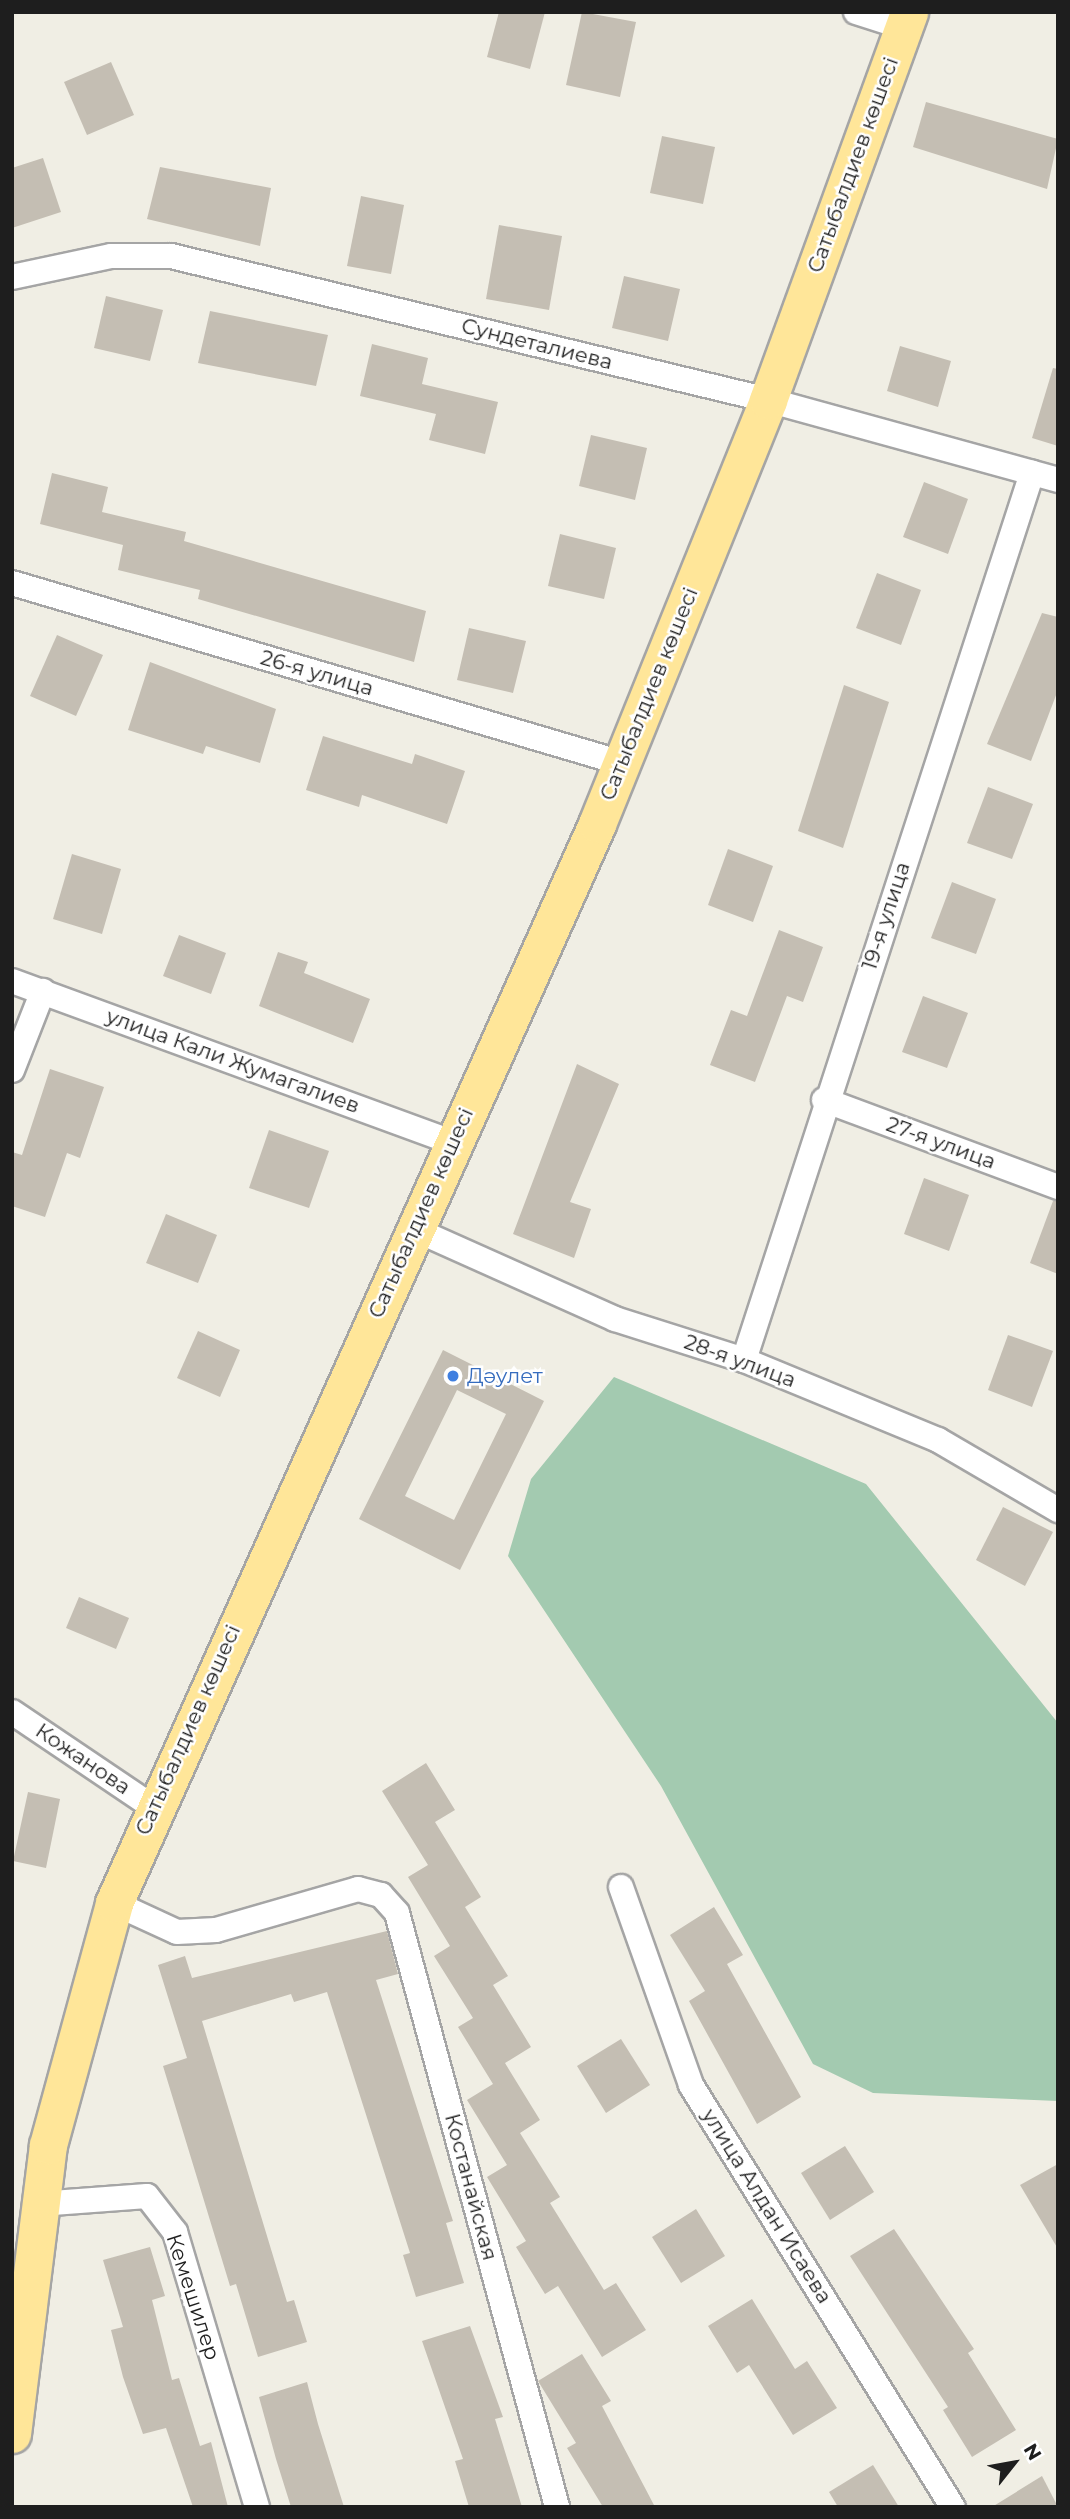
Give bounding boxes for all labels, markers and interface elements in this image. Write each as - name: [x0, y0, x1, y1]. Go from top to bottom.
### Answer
- street label: Сатыбалдиев көшесі: [802, 54, 904, 276]
- street label: Сундеталиева: [459, 313, 615, 375]
- street label: Сатыбалдиев көшесі: [595, 584, 703, 804]
- street label: 26-я улица: [258, 645, 376, 701]
- street label: 19-я улица: [857, 859, 915, 973]
- street label: улица Кали Жумагалиев: [103, 1003, 363, 1119]
- street label: Сатыбалдиев көшесі: [363, 1104, 479, 1322]
- street label: 27-я улица: [883, 1112, 999, 1174]
- street label: 28-я улица: [681, 1329, 799, 1393]
- place label: Дәулет: [467, 1363, 543, 1389]
- marker: Дәулет: [445, 1368, 461, 1384]
- street label: Сатыбалдиев көшесі: [130, 1621, 246, 1839]
- street label: Кожанова: [31, 1718, 135, 1800]
- street label: улица Алдан Исаева: [697, 2104, 837, 2308]
- street label: Костанайская: [439, 2111, 503, 2263]
- street label: Кемешилер: [161, 2231, 225, 2363]
- north arrow: [979, 2428, 1049, 2498]
- text: N: [1019, 2439, 1046, 2464]

